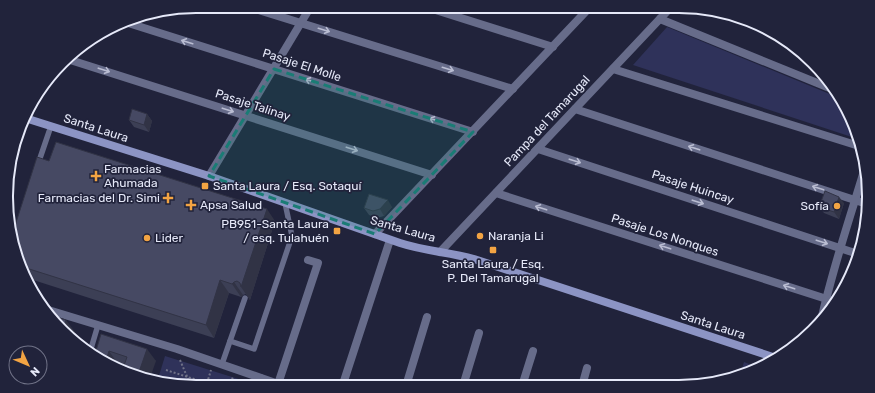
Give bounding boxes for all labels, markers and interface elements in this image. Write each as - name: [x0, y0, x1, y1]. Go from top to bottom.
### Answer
- one-way arrow: [317, 27, 330, 34]
- one-way arrow: [181, 38, 194, 45]
- street label: Pasaje El Molle: [261, 46, 343, 84]
- one-way arrow: [441, 66, 454, 73]
- one-way arrow: [97, 67, 110, 74]
- street label: Pampa del Tamarugal: [501, 73, 593, 169]
- one-way arrow: [305, 77, 318, 84]
- street label: Pasaje Talinay: [214, 86, 293, 124]
- one-way arrow: [221, 107, 234, 114]
- street label: Santa Laura: [62, 111, 130, 145]
- one-way arrow: [429, 116, 442, 123]
- one-way arrow: [688, 144, 701, 151]
- one-way arrow: [345, 146, 358, 153]
- one-way arrow: [568, 158, 581, 165]
- place label: Farmacias Ahumada: [104, 162, 161, 190]
- street label: Pasaje Huincay: [650, 167, 736, 207]
- marker: Farmacias Ahumada: [91, 171, 101, 181]
- place label: Santa Laura / Esq. Sotaquí: [213, 179, 362, 193]
- marker: Santa Laura / Esq. Sotaquí: [200, 181, 210, 191]
- one-way arrow: [812, 184, 824, 192]
- place label: Farmacias del Dr. Simi: [38, 191, 160, 205]
- marker: Farmacias del Dr. Simi: [163, 193, 173, 203]
- place label: Apsa Salud: [200, 198, 262, 212]
- marker: Apsa Salud: [185, 199, 197, 211]
- one-way arrow: [692, 199, 705, 206]
- place label: Sofía: [801, 199, 829, 213]
- marker: Sofía: [832, 201, 842, 211]
- one-way arrow: [535, 203, 547, 211]
- street label: Pasaje Los Nonques: [610, 211, 720, 259]
- street label: Santa Laura: [369, 213, 437, 245]
- place label: PB951-Santa Laura / esq. Tulahuén: [221, 217, 329, 245]
- marker: PB951-Santa Laura / esq. Tulahuén: [332, 226, 342, 236]
- place label: Naranja Li: [488, 229, 544, 243]
- place label: Lider: [155, 231, 184, 245]
- marker: Naranja Li: [475, 231, 485, 241]
- marker: Lider: [142, 233, 152, 243]
- one-way arrow: [815, 239, 828, 246]
- one-way arrow: [659, 243, 672, 250]
- marker: Santa Laura / Esq. P. Del Tamarugal: [488, 245, 498, 255]
- place label: Santa Laura / Esq. P. Del Tamarugal: [442, 257, 544, 285]
- one-way arrow: [782, 283, 795, 290]
- street label: Santa Laura: [679, 308, 747, 342]
- north arrow: [8, 345, 48, 385]
- text: N: [27, 364, 42, 379]

